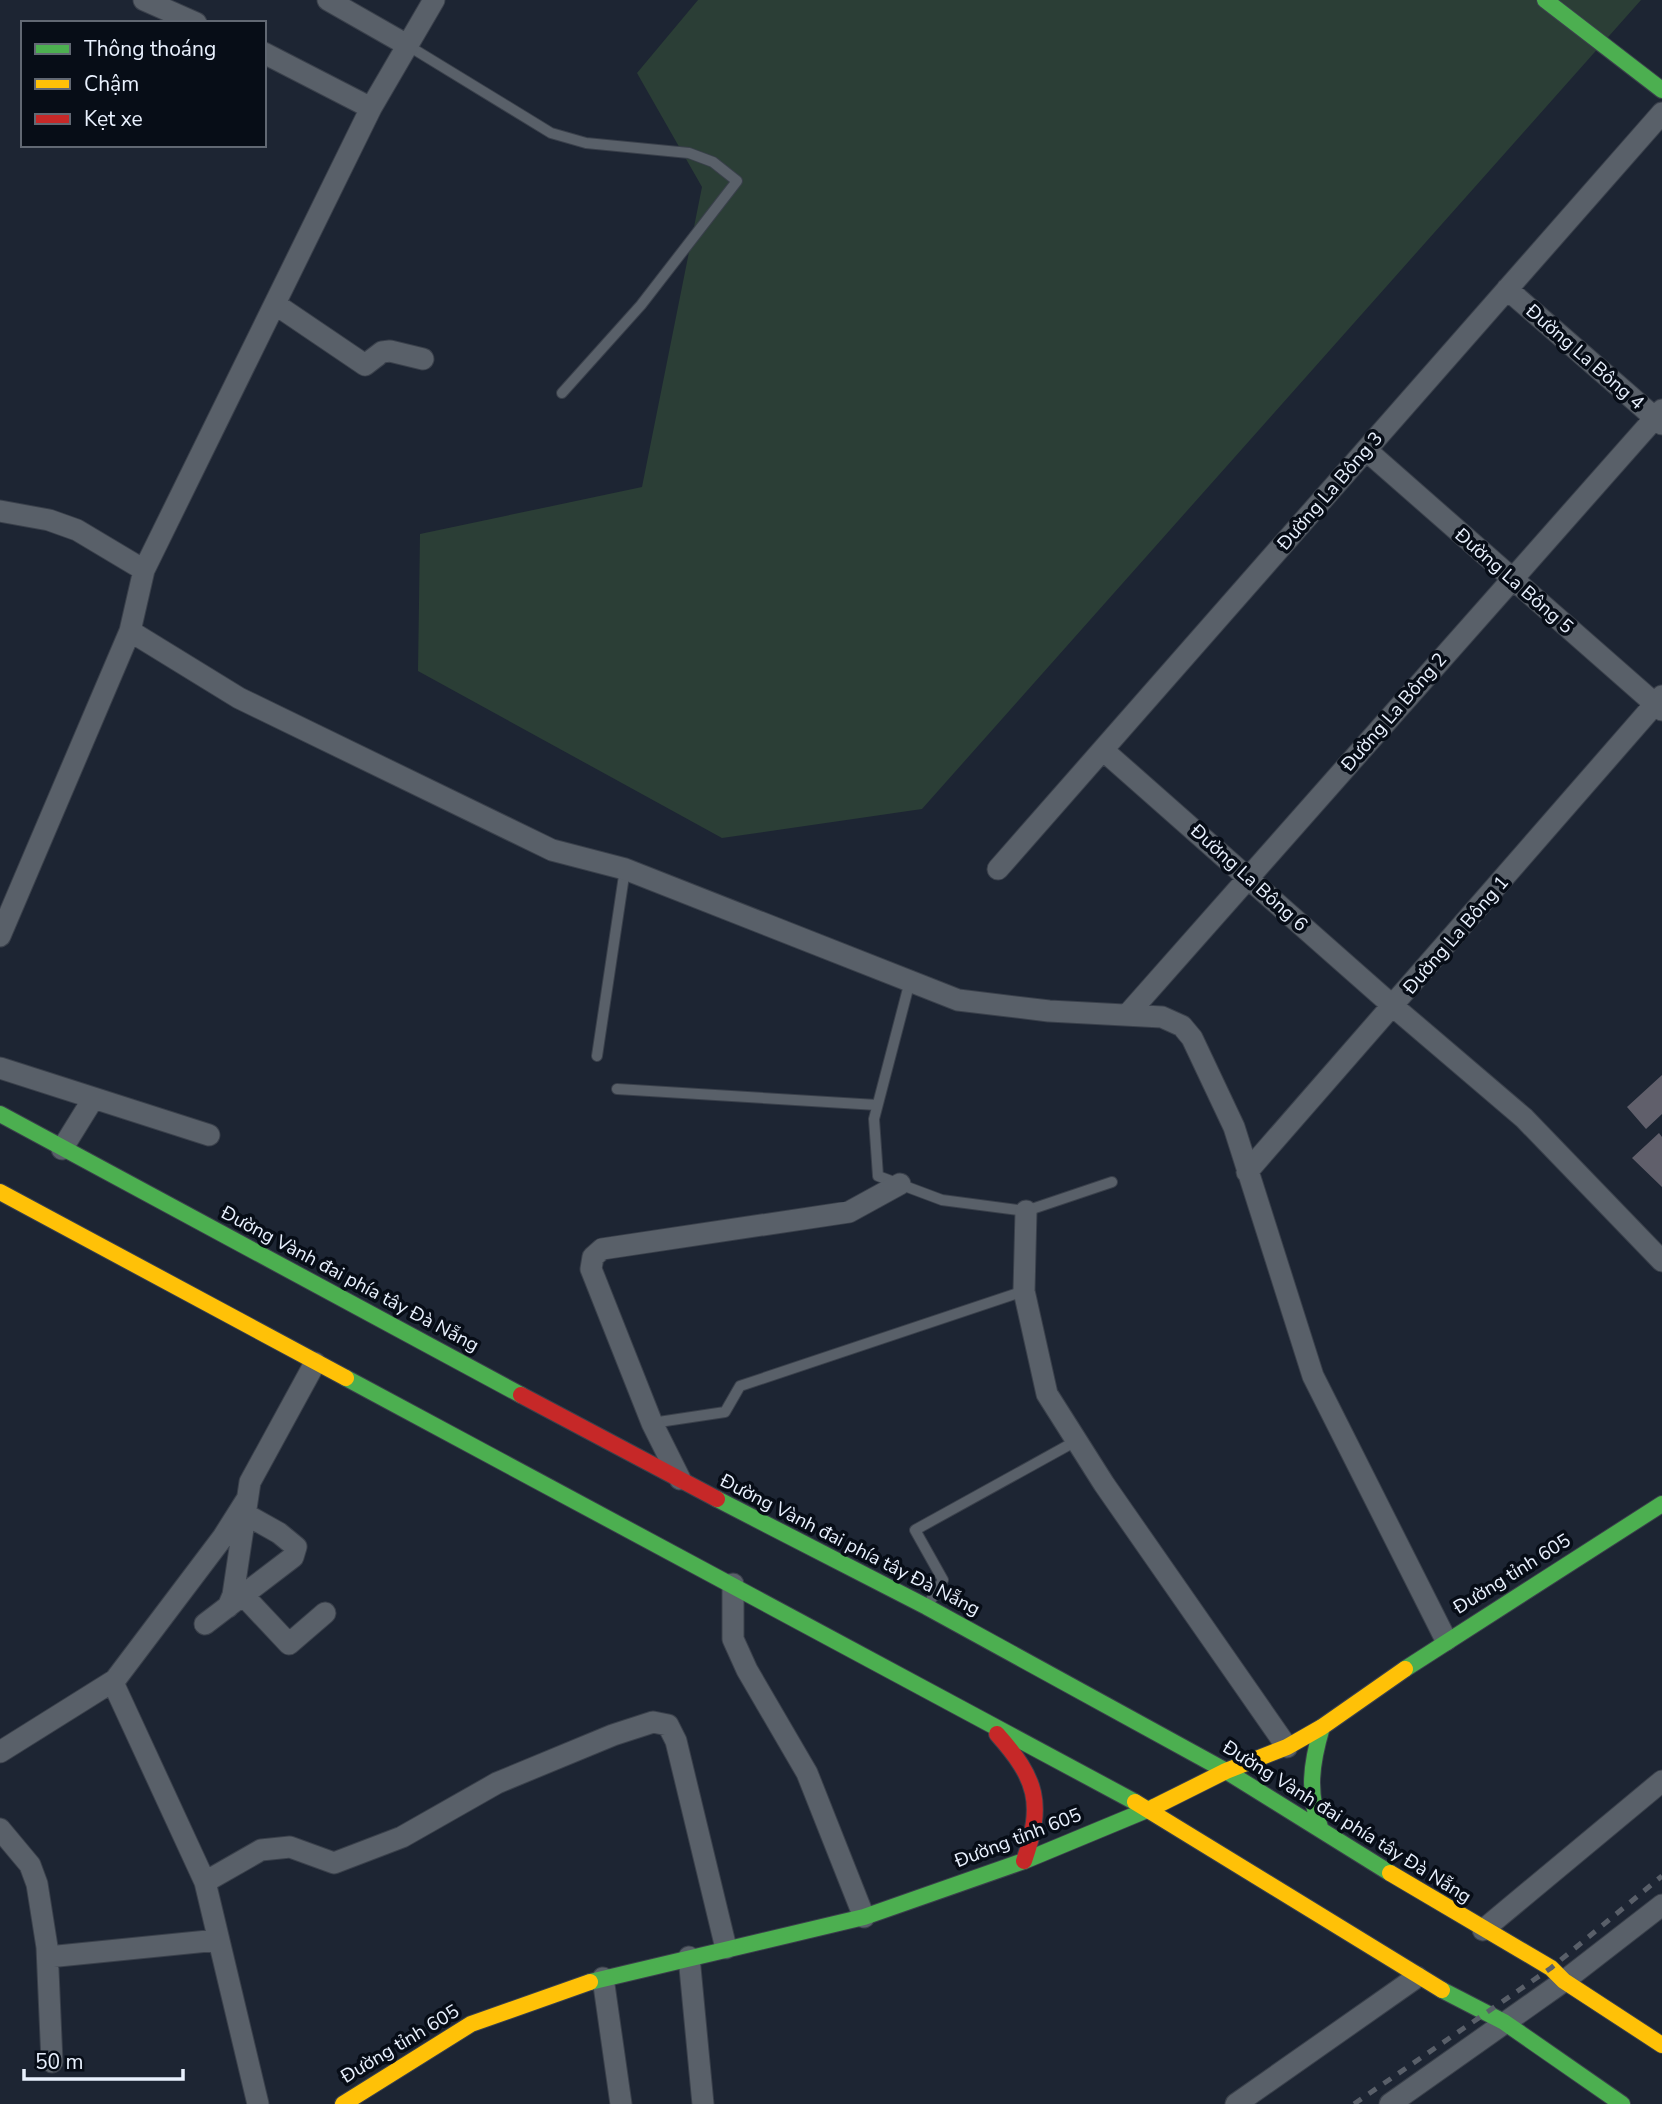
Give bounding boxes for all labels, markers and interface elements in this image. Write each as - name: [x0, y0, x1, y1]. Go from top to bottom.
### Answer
- legend: [21, 21, 266, 147]
- text: Thông thoáng: [84, 35, 216, 63]
- text: Chậm: [84, 70, 139, 98]
- text: Kẹt xe: [84, 105, 143, 133]
- street label: Đường La Bông 4: [1519, 298, 1650, 416]
- street label: Đường La Bông 3: [1271, 426, 1389, 557]
- street label: Đường La Bông 5: [1448, 522, 1579, 640]
- street label: Đường La Bông 2: [1335, 647, 1453, 778]
- street label: Đường La Bông 6: [1184, 818, 1313, 938]
- street label: Đường La Bông 1: [1397, 870, 1515, 1001]
- street label: Đường Vành đai phía tây Đà Nẵng: [216, 1199, 484, 1358]
- street label: Đường Vành đai phía tây Đà Nẵng: [715, 1467, 985, 1622]
- street label: Đường tỉnh 605: [1448, 1528, 1576, 1621]
- street label: Đường Vành đai phía tây Đà Nẵng: [1217, 1734, 1476, 1910]
- street label: Đường tỉnh 605: [950, 1802, 1085, 1874]
- street label: Đường tỉnh 605: [335, 1998, 464, 2090]
- scale bar: [24, 2038, 184, 2082]
- text: 50 m: [35, 2048, 84, 2076]

